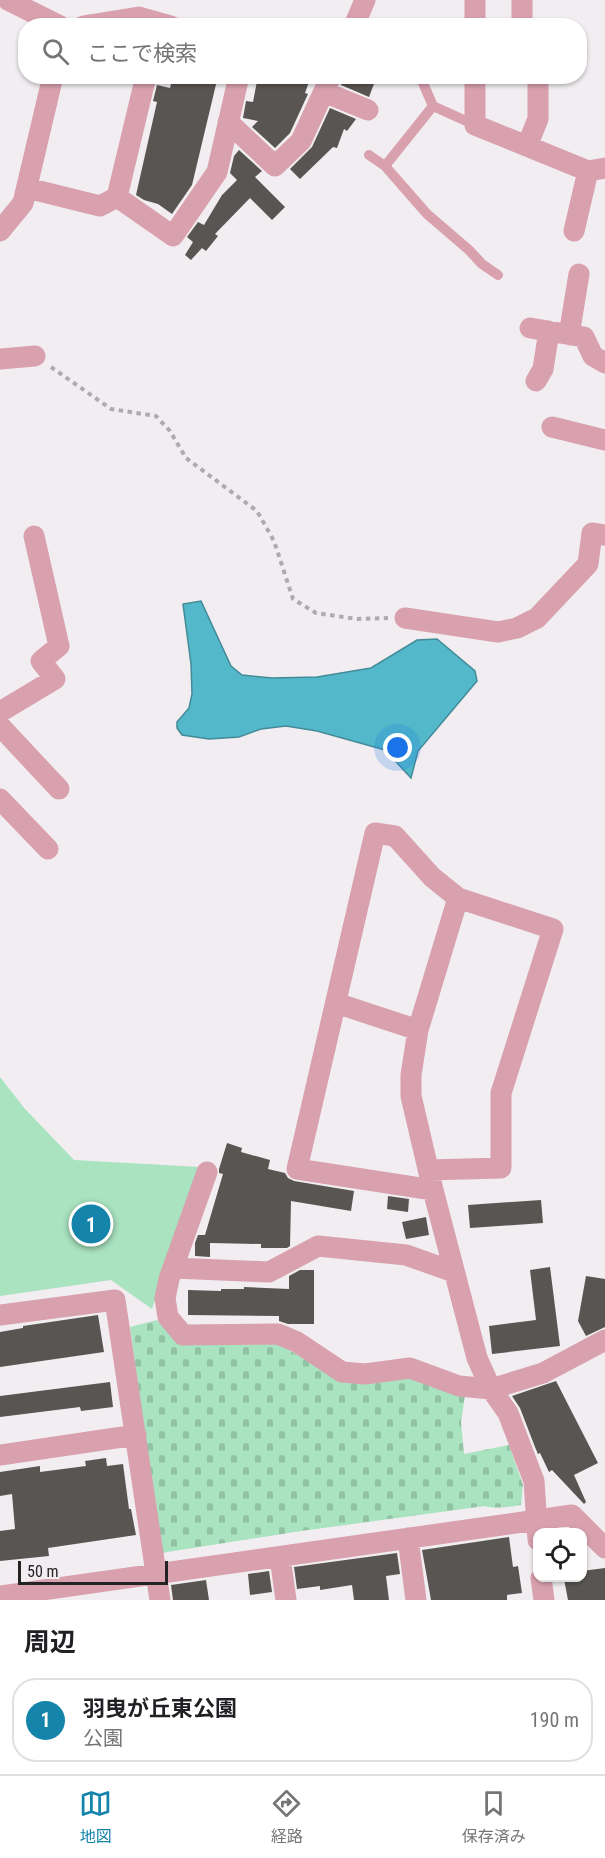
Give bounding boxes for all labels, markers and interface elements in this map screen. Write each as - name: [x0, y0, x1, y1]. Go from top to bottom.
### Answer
- search box: [18, 18, 587, 84]
- icon: search: [39, 35, 72, 68]
- text: ここで検索: [87, 41, 197, 66]
- your location: [383, 733, 412, 762]
- pin: 1: [72, 1202, 110, 1246]
- map controls: [533, 1528, 587, 1582]
- button: locate: [533, 1528, 587, 1582]
- scale bar: [18, 1558, 168, 1586]
- text: 50 m: [27, 1562, 59, 1581]
- text: 周辺: [24, 1627, 76, 1657]
- text: 羽曳が丘東公園: [83, 1696, 237, 1721]
- text: 1: [40, 1708, 51, 1732]
- text: 190 m: [530, 1708, 579, 1732]
- text: 公園: [83, 1726, 123, 1750]
- tab: 地図: [79, 1787, 112, 1847]
- tab: 経路: [270, 1787, 303, 1847]
- tab: 保存済み: [462, 1787, 526, 1847]

